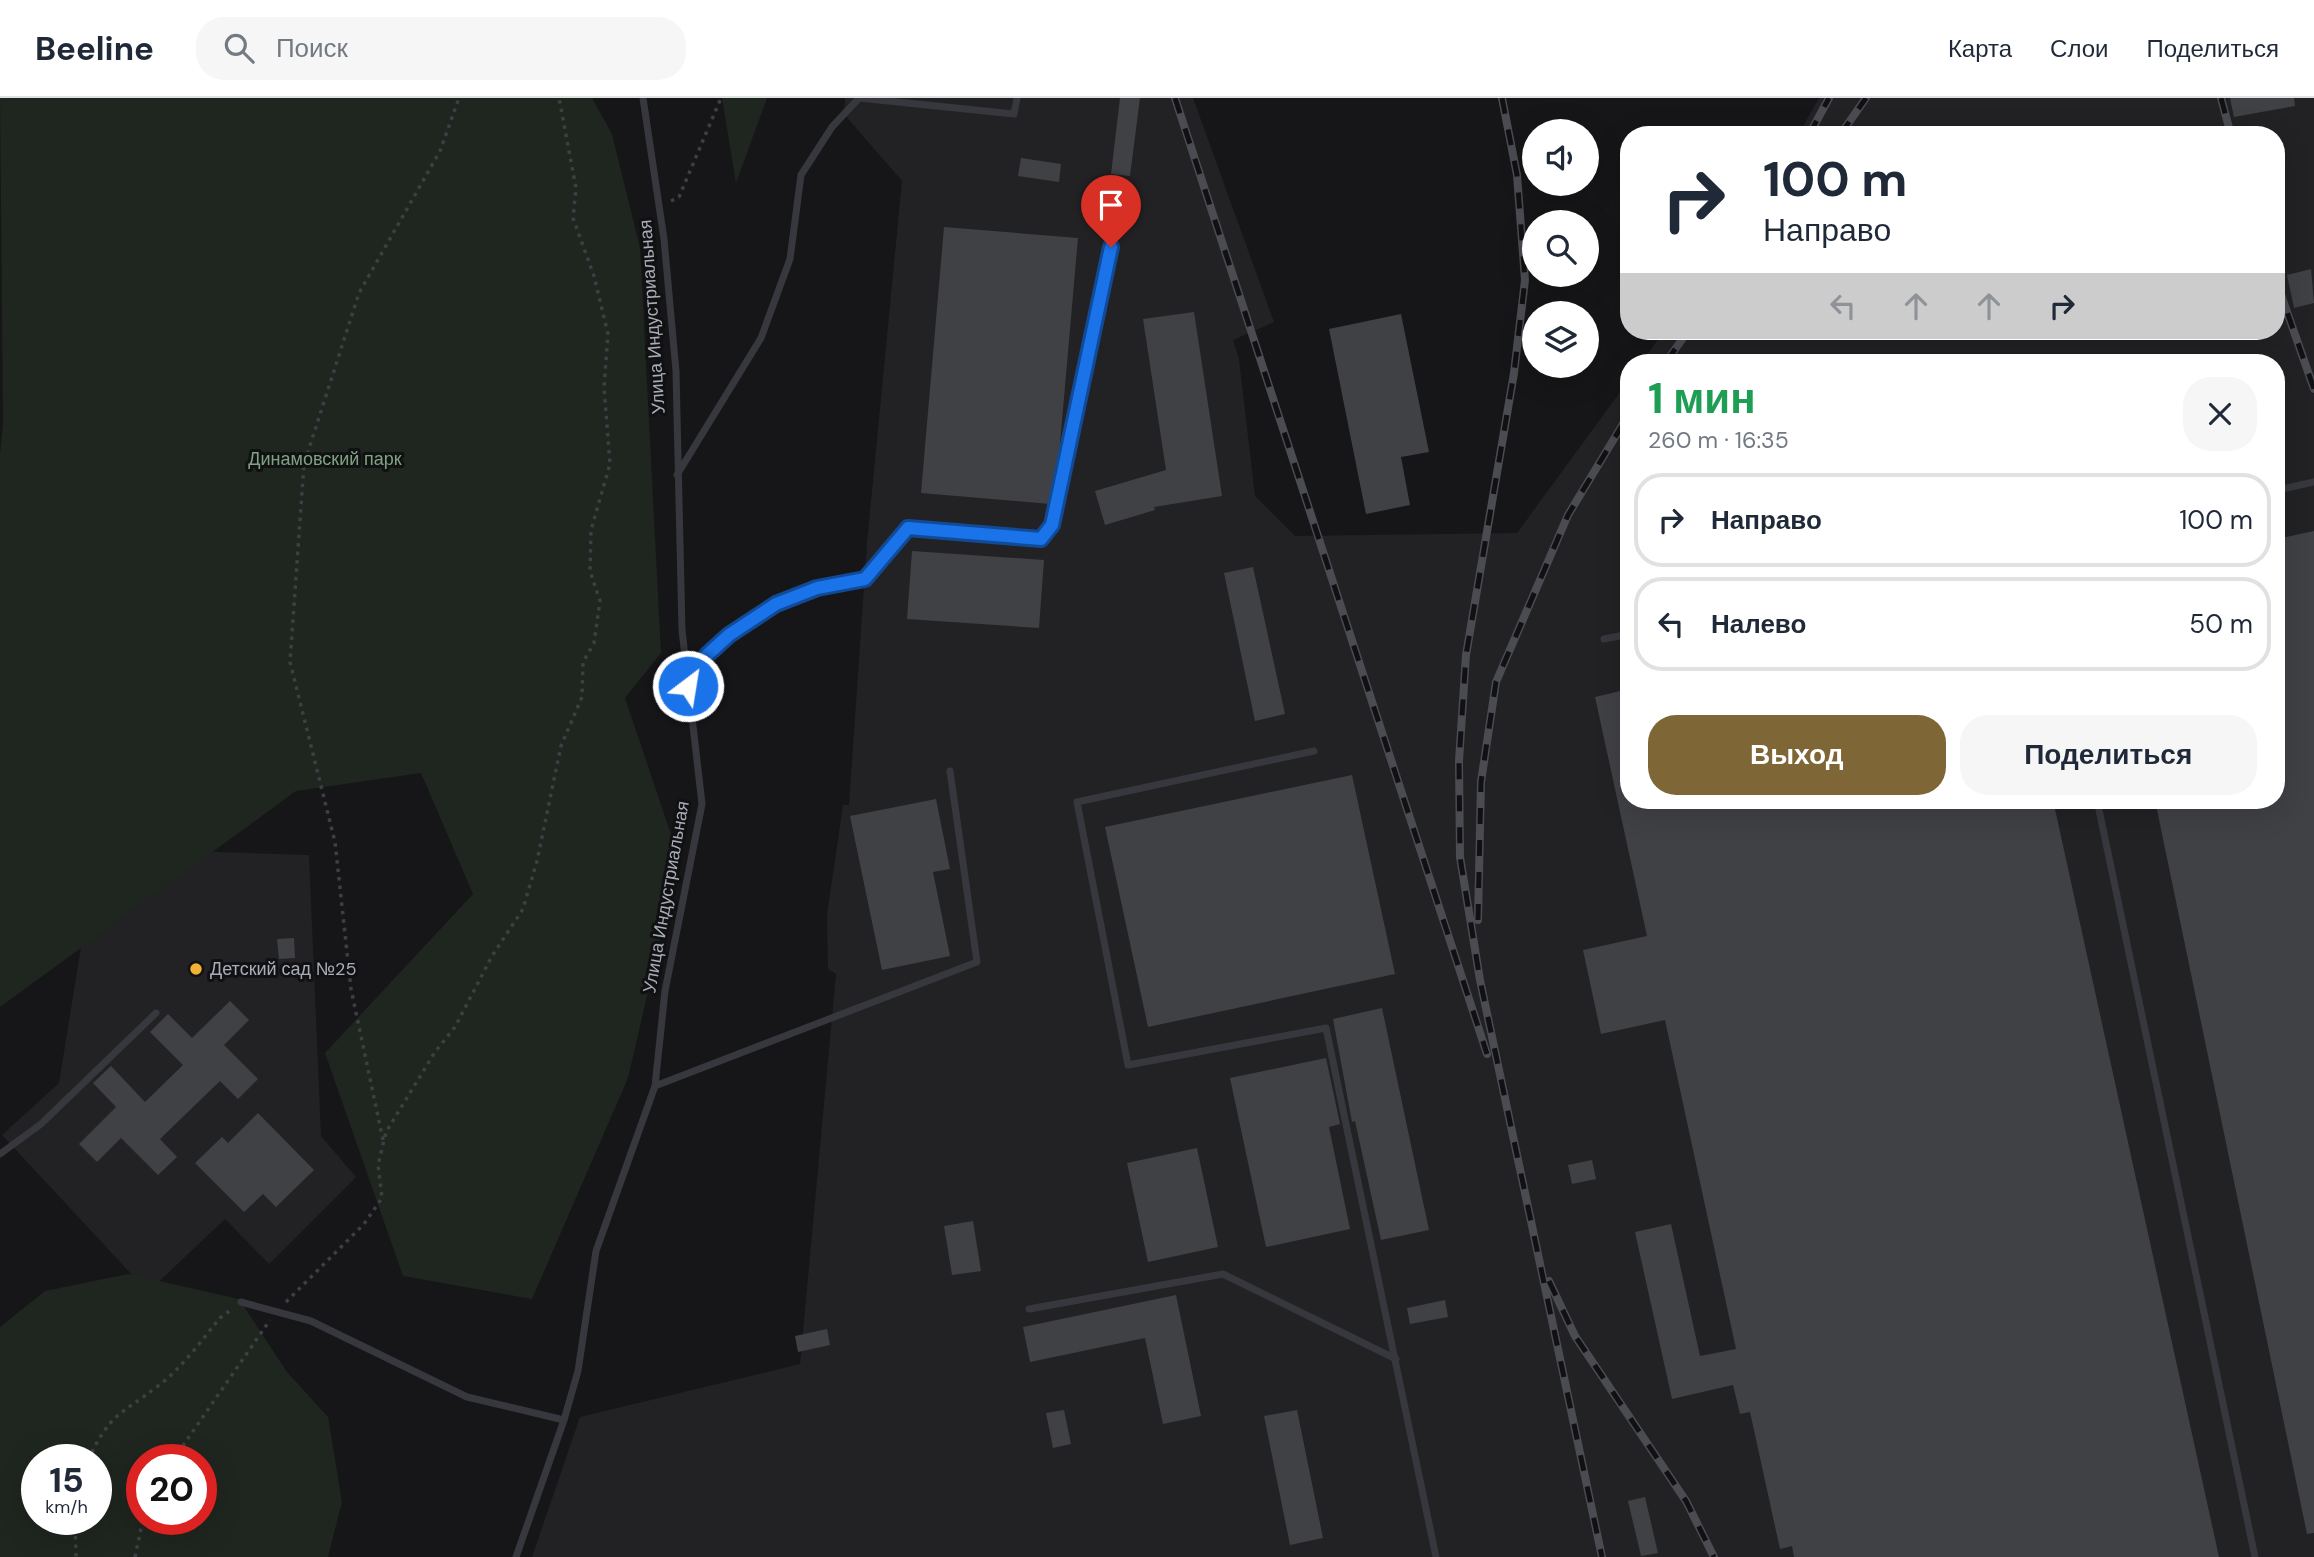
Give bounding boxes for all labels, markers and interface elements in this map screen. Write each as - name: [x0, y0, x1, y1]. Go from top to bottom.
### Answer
- search box: [196, 17, 686, 80]
- text: Beeline: [35, 27, 154, 70]
- icon: search: [220, 29, 258, 67]
- text: Поиск: [276, 31, 348, 65]
- text: Карта: [1948, 33, 2012, 64]
- text: Слои: [2050, 33, 2108, 64]
- text: Поделиться: [2146, 33, 2279, 64]
- map controls: [1522, 119, 1599, 378]
- button: sound: [1522, 119, 1599, 196]
- text: 100 m: [1763, 147, 1907, 211]
- icon: right: [1648, 154, 1739, 245]
- pin: [1081, 175, 1141, 247]
- icon: arrive: [1092, 186, 1130, 224]
- text: Направо: [1763, 209, 1891, 251]
- button: search: [1522, 210, 1599, 287]
- street label: Улица Индустриальная: [633, 219, 671, 415]
- icon: left: [1824, 287, 1862, 325]
- icon: ahead: [1897, 287, 1935, 325]
- icon: ahead: [1970, 287, 2008, 325]
- icon: right: [2043, 287, 2081, 325]
- button: layers: [1522, 301, 1599, 378]
- text: 1 мин: [1648, 371, 1756, 426]
- button: close: [2183, 377, 2257, 451]
- text: 260 m · 16:35: [1648, 425, 1789, 455]
- park label: Динамовский парк: [248, 447, 402, 471]
- icon: right: [1652, 501, 1690, 539]
- text: Направо: [1711, 503, 1822, 537]
- text: 100 m: [2179, 503, 2253, 537]
- icon: left: [1652, 605, 1690, 643]
- text: Налево: [1711, 607, 1806, 641]
- text: 50 m: [2189, 607, 2253, 641]
- position arrow: [651, 649, 725, 723]
- button: Выход: [1648, 715, 1946, 795]
- button: Поделиться: [1960, 715, 2257, 795]
- street label: Улица Индустриальная: [637, 799, 695, 995]
- place label: Детский сад №25: [210, 957, 356, 981]
- marker: Детский сад №25: [188, 961, 204, 977]
- speed limit sign: 20: [126, 1444, 217, 1535]
- text: 15: [49, 1457, 84, 1503]
- text: km/h: [45, 1495, 88, 1519]

